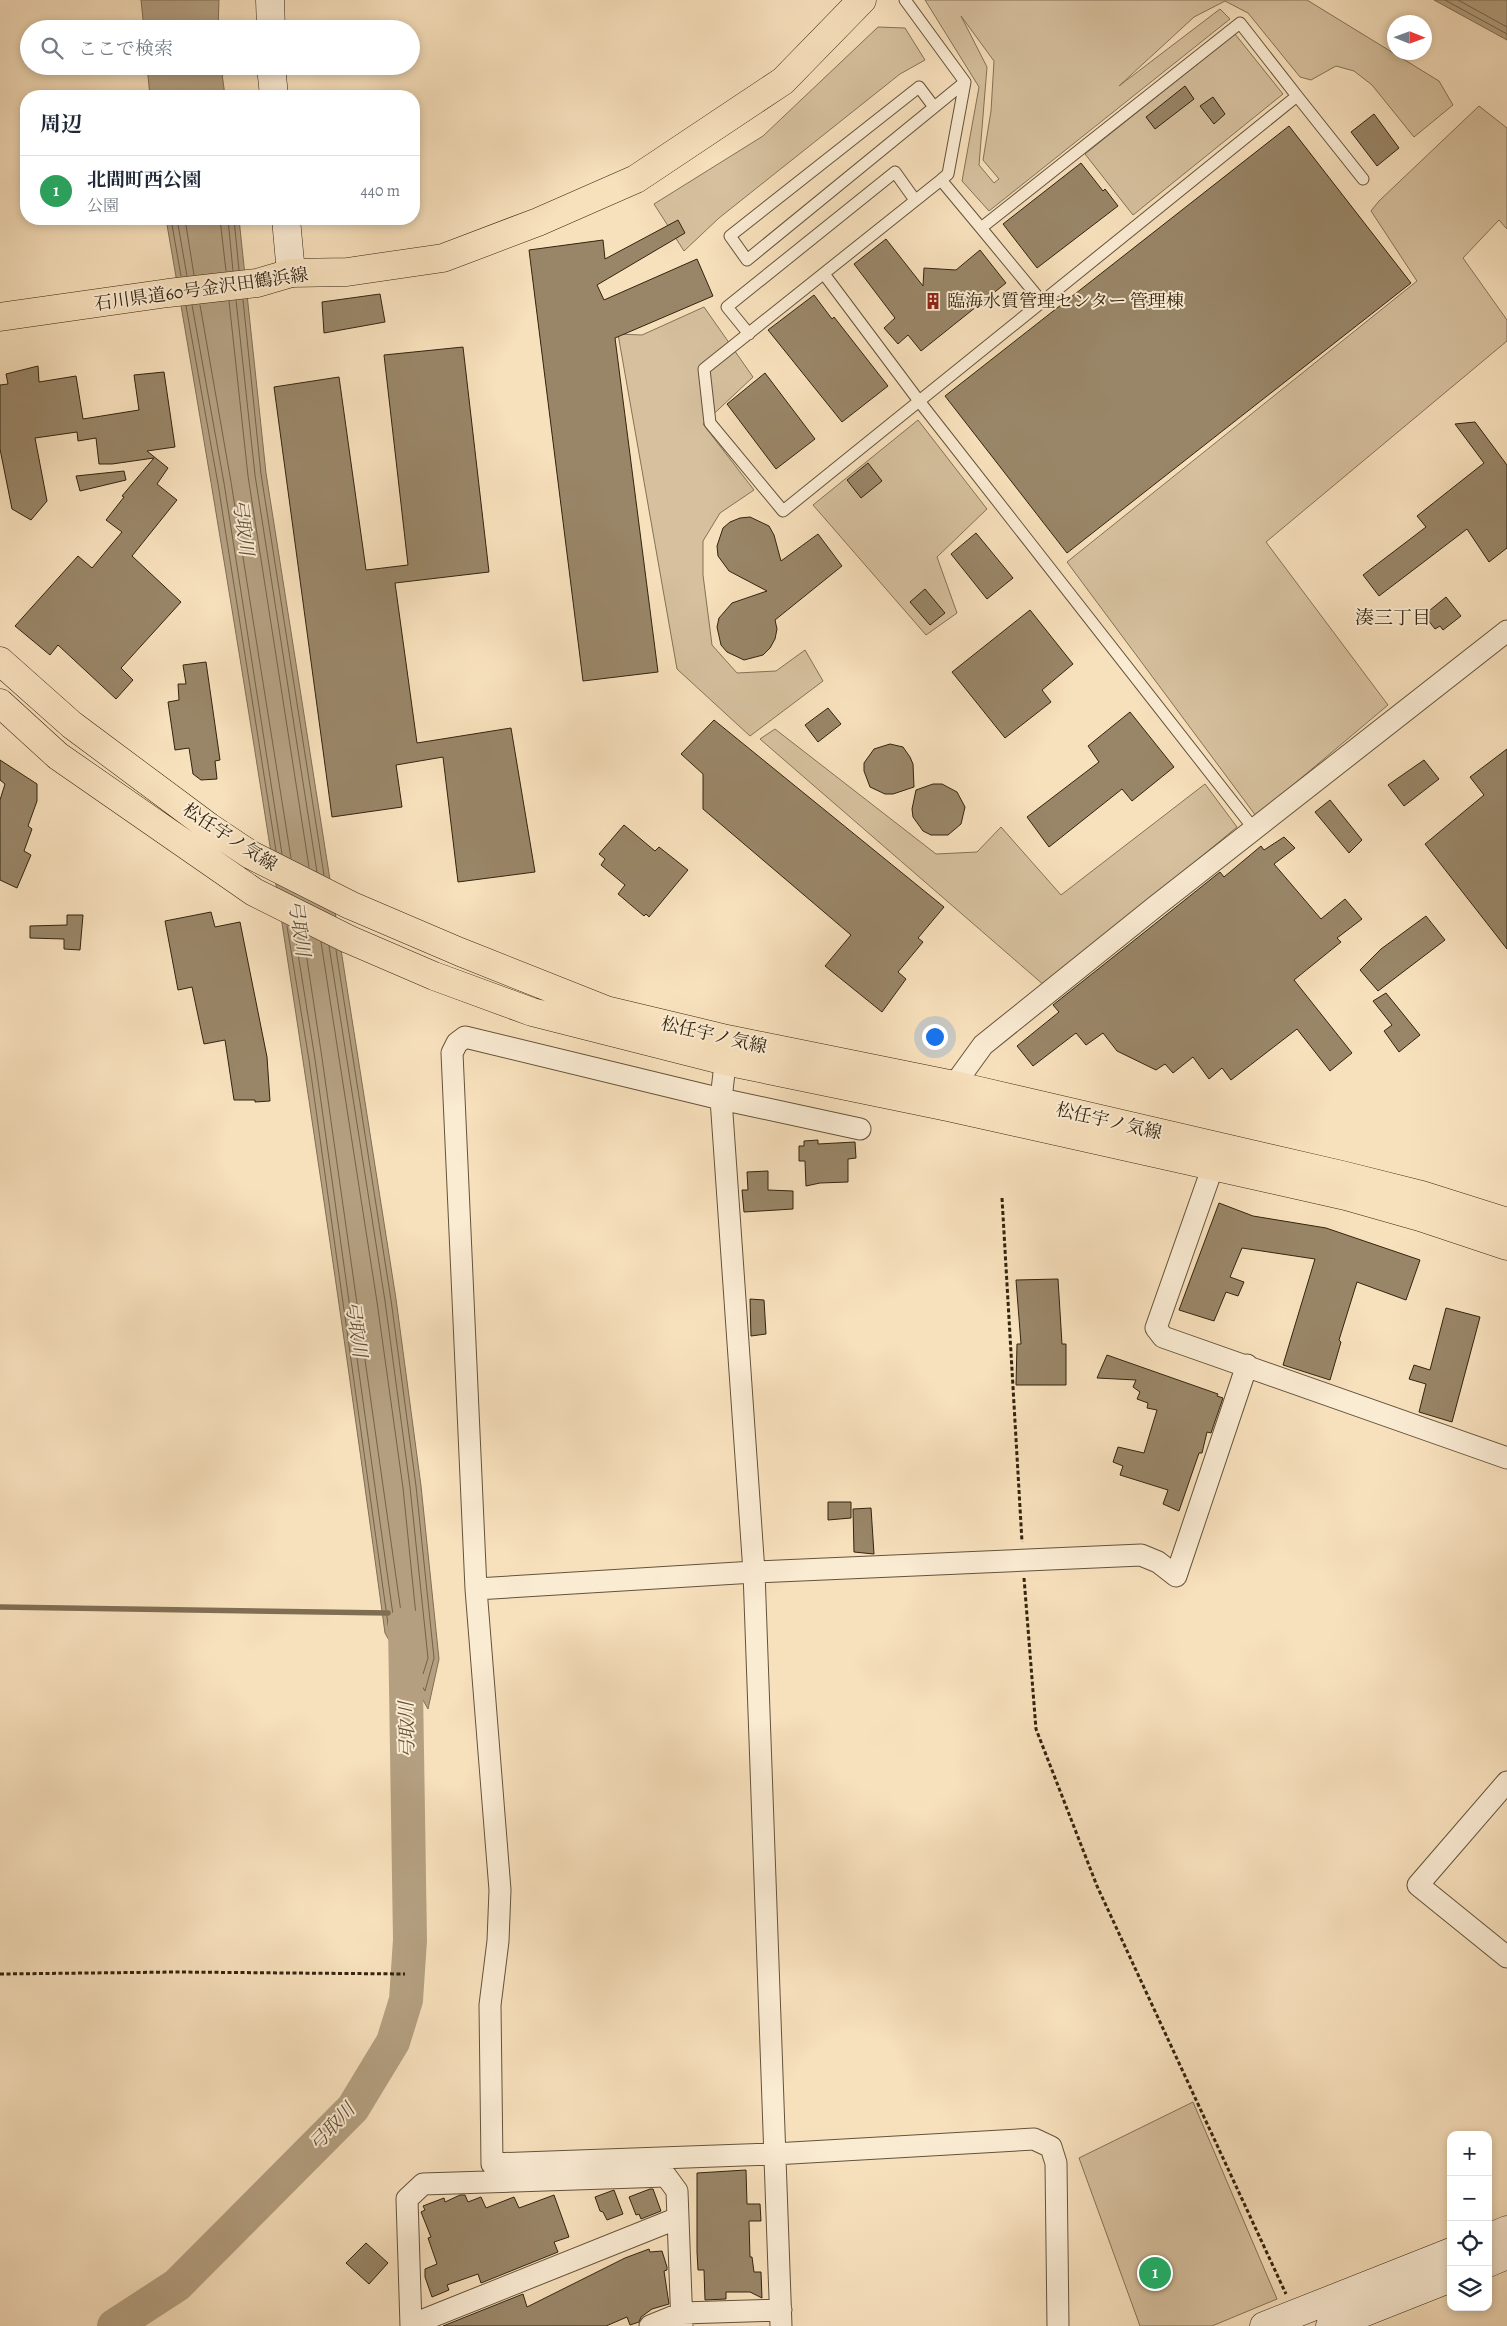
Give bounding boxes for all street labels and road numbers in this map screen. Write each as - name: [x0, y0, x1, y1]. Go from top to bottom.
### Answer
- street label: 石川県道60号金沢田鶴浜線: [92, 262, 310, 316]
- street label: 松任宇ノ気線: [178, 798, 282, 876]
- street label: 松任宇ノ気線: [659, 1011, 769, 1059]
- street label: 松任宇ノ気線: [1054, 1097, 1164, 1145]

